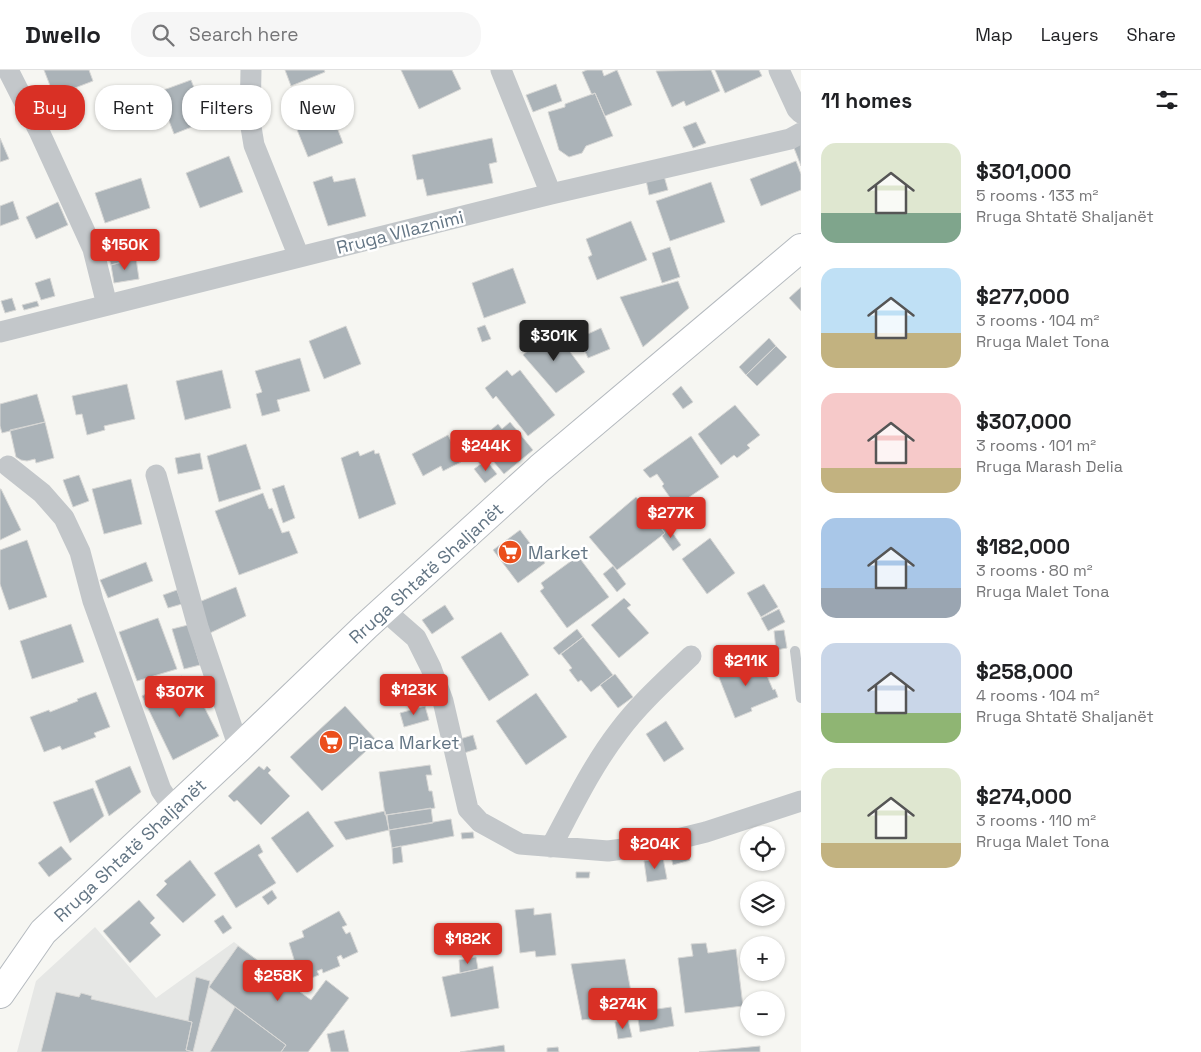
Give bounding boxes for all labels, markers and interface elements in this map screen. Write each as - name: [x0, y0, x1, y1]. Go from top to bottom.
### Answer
- search box: [131, 12, 481, 57]
- text: Dwello: [25, 19, 101, 50]
- icon: search: [149, 21, 177, 49]
- text: Search here: [189, 22, 299, 47]
- text: Map: [975, 23, 1013, 46]
- text: Layers: [1041, 23, 1098, 46]
- text: Share: [1126, 23, 1176, 46]
- chip: Buy: [15, 85, 85, 130]
- chip: Rent: [95, 85, 172, 130]
- chip: Filters: [182, 85, 271, 130]
- chip: New: [281, 85, 354, 130]
- icon: filters: [1153, 86, 1181, 114]
- text: 11 homes: [821, 87, 912, 114]
- text: $301,000: [976, 158, 1071, 185]
- icon: home: [861, 163, 921, 223]
- text: 5 rooms · 133 m²: [976, 185, 1098, 206]
- street label: Rruga Vllaznimi: [334, 205, 466, 259]
- text: Rruga Shtatë Shaljanët: [976, 206, 1154, 227]
- pin: $150K: [90, 228, 160, 271]
- text: $150K: [102, 234, 148, 255]
- text: $277,000: [976, 283, 1070, 310]
- icon: home: [861, 288, 921, 348]
- text: 3 rooms · 104 m²: [976, 310, 1099, 331]
- pin: $301K: [519, 320, 589, 362]
- text: $301K: [530, 325, 578, 346]
- text: Rruga Malet Tona: [976, 331, 1109, 352]
- text: $307,000: [976, 408, 1072, 435]
- icon: home: [861, 413, 921, 473]
- pin: $244K: [451, 430, 521, 472]
- text: $244K: [461, 435, 511, 456]
- text: 3 rooms · 101 m²: [976, 435, 1096, 456]
- text: Rruga Marash Delia: [976, 456, 1123, 477]
- pin: $277K: [636, 496, 706, 539]
- street label: Rruga Shtatë Shaljanët: [344, 498, 508, 648]
- text: $277K: [648, 502, 694, 523]
- text: $182,000: [976, 533, 1070, 560]
- icon: home: [861, 538, 921, 598]
- supermarket icon: Market: [497, 539, 523, 565]
- place label: Market: [528, 541, 589, 564]
- text: 3 rooms · 80 m²: [976, 560, 1093, 581]
- text: Rruga Malet Tona: [976, 581, 1109, 602]
- pin: $211K: [711, 644, 781, 687]
- text: $211K: [724, 650, 768, 671]
- text: $258,000: [976, 658, 1073, 685]
- icon: home: [861, 663, 921, 723]
- pin: $123K: [379, 674, 449, 716]
- pin: $307K: [145, 676, 215, 718]
- text: $123K: [391, 679, 437, 700]
- text: $307K: [156, 681, 204, 702]
- text: 4 rooms · 104 m²: [976, 685, 1100, 706]
- text: Rruga Shtatë Shaljanët: [976, 706, 1154, 727]
- supermarket icon: Piaca Market: [318, 729, 344, 755]
- place label: Piaca Market: [348, 731, 460, 754]
- street label: Rruga Shtatë Shaljanët: [49, 773, 211, 927]
- text: $274,000: [976, 783, 1072, 810]
- icon: home: [861, 788, 921, 848]
- text: 3 rooms · 110 m²: [976, 810, 1096, 831]
- map controls: [740, 826, 785, 1036]
- button: locate: [740, 826, 785, 871]
- pin: $204K: [620, 828, 690, 870]
- text: Rruga Malet Tona: [976, 831, 1109, 852]
- text: $204K: [630, 833, 680, 854]
- button: layers: [740, 881, 785, 926]
- pin: $182K: [433, 922, 503, 965]
- text: $182K: [445, 928, 491, 949]
- button: +: [740, 936, 785, 981]
- pin: $258K: [243, 960, 313, 1002]
- text: $258K: [254, 965, 302, 986]
- pin: $274K: [588, 988, 658, 1030]
- button: −: [740, 991, 785, 1036]
- text: $274K: [599, 993, 647, 1014]

